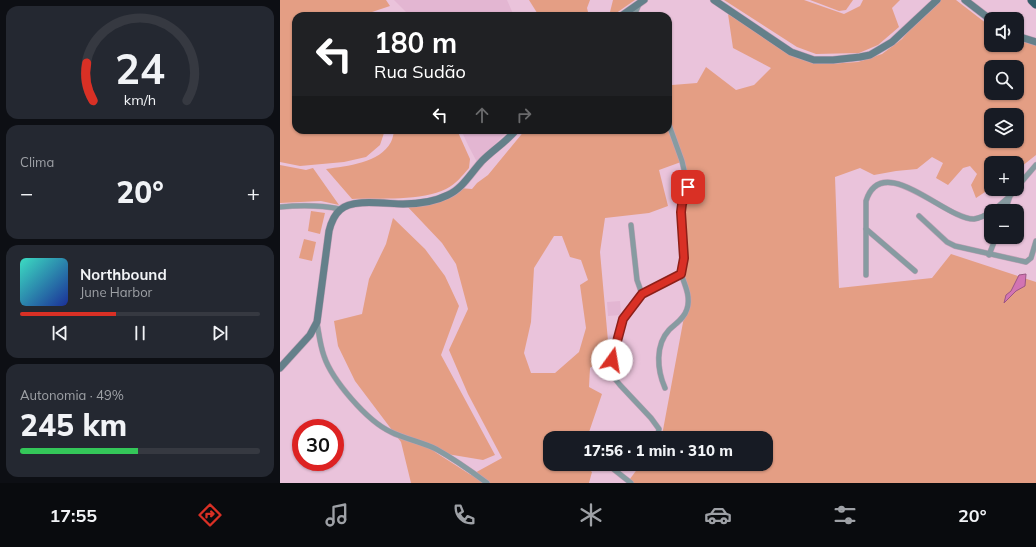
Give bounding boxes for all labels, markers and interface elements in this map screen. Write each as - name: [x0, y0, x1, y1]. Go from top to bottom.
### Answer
- map controls: [984, 12, 1024, 244]
- button: sound: [984, 12, 1024, 52]
- text: 180 m: [374, 25, 457, 60]
- icon: left: [308, 28, 360, 80]
- text: 24: [115, 41, 165, 93]
- text: Rua Sudão: [374, 60, 466, 83]
- button: search: [984, 60, 1024, 100]
- text: km/h: [124, 90, 156, 108]
- icon: left: [429, 104, 451, 126]
- icon: ahead: [471, 104, 493, 126]
- icon: right: [513, 104, 535, 126]
- button: layers: [984, 108, 1024, 148]
- text: Clima: [20, 154, 54, 170]
- button: +: [984, 156, 1024, 196]
- pin: [671, 170, 705, 204]
- text: 20°: [116, 173, 164, 211]
- icon: arrive: [677, 176, 699, 198]
- text: −: [20, 179, 33, 207]
- text: +: [247, 179, 260, 207]
- button: −: [984, 204, 1024, 244]
- text: Northbound: [80, 265, 167, 284]
- text: June Harbor: [80, 284, 152, 300]
- icon: previous: [49, 322, 71, 344]
- icon: pause: [129, 322, 151, 344]
- icon: next: [209, 322, 231, 344]
- position arrow: [591, 339, 633, 381]
- text: Autonomia · 49%: [20, 387, 124, 403]
- text: 245 km: [20, 406, 127, 444]
- speed limit sign: 30: [292, 419, 344, 471]
- text: 17:56 · 1 min · 310 m: [583, 441, 733, 460]
- icon: directions: [196, 501, 224, 529]
- icon: music: [323, 501, 351, 529]
- icon: phone: [450, 501, 478, 529]
- icon: climate: [577, 501, 605, 529]
- icon: car: [704, 501, 732, 529]
- icon: filters: [831, 501, 859, 529]
- text: 17:55: [49, 504, 97, 527]
- text: 20°: [958, 504, 986, 527]

